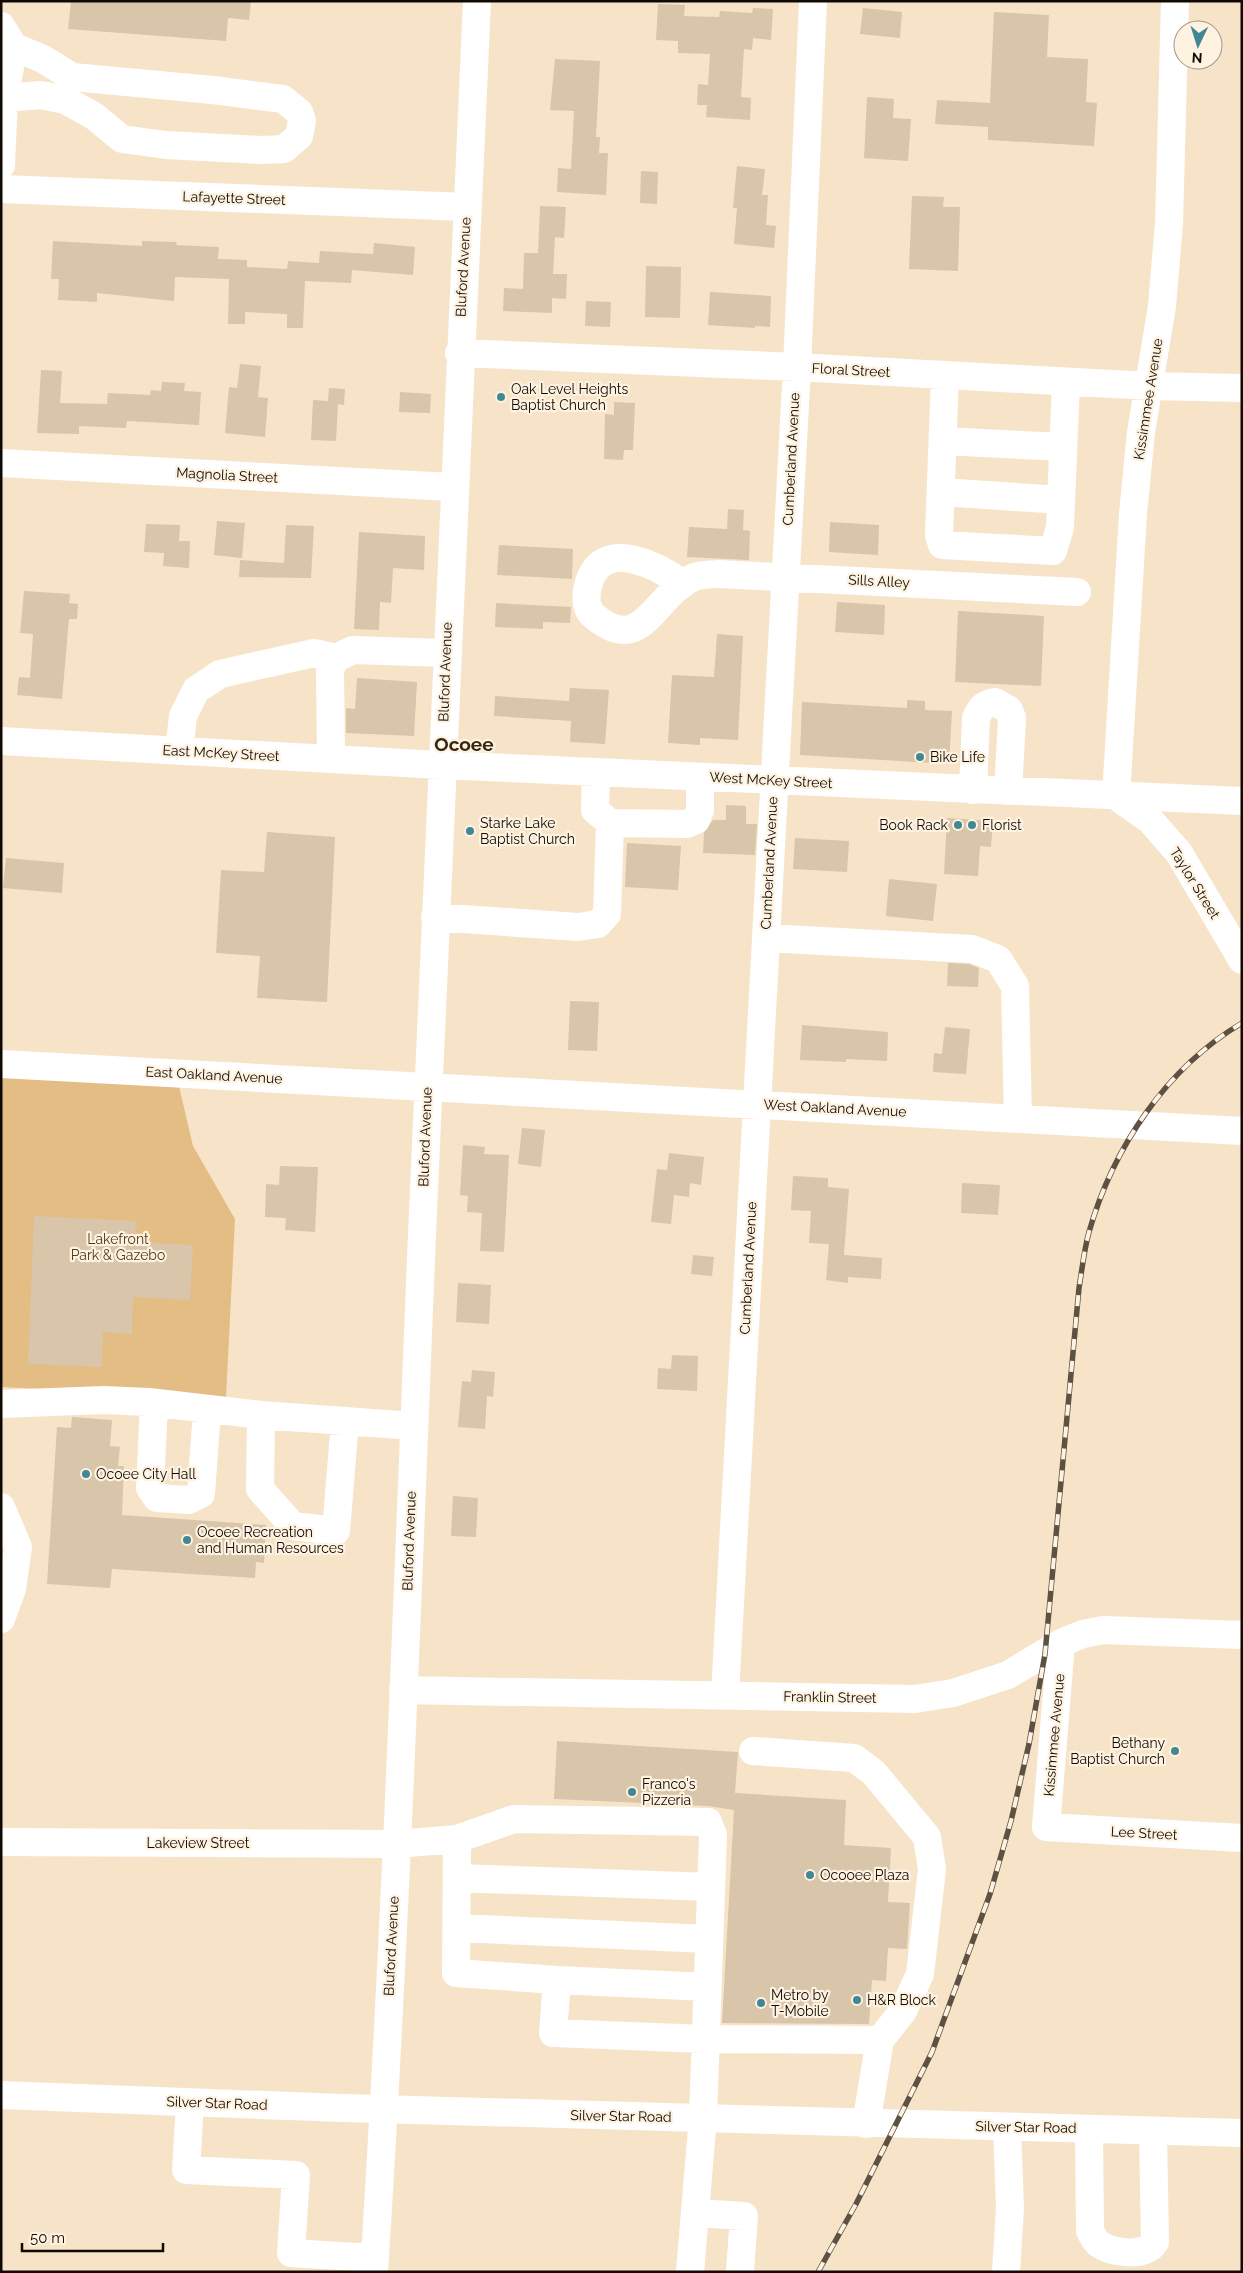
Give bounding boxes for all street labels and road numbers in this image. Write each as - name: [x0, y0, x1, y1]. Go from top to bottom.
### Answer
- street label: Lafayette Street: [182, 188, 286, 208]
- street label: Bluford Avenue: [452, 217, 474, 317]
- street label: Kissimmee Avenue: [1130, 337, 1166, 461]
- street label: Floral Street: [811, 360, 891, 380]
- street label: Cumberland Avenue: [780, 392, 802, 526]
- street label: Magnolia Street: [176, 464, 279, 486]
- street label: Sills Alley: [848, 571, 911, 591]
- street label: Bluford Avenue: [435, 622, 455, 722]
- street label: East McKey Street: [162, 742, 280, 764]
- street label: West McKey Street: [709, 769, 833, 791]
- street label: Cumberland Avenue: [758, 796, 780, 930]
- street label: Taylor Street: [1167, 844, 1223, 922]
- street label: East Oakland Avenue: [145, 1063, 283, 1087]
- street label: Bluford Avenue: [415, 1087, 435, 1187]
- street label: West Oakland Avenue: [763, 1096, 907, 1120]
- street label: Cumberland Avenue: [737, 1201, 759, 1335]
- street label: Bluford Avenue: [399, 1491, 419, 1591]
- street label: Kissimmee Avenue: [1041, 1673, 1067, 1797]
- street label: Franklin Street: [783, 1688, 877, 1706]
- street label: Lee Street: [1110, 1823, 1178, 1843]
- street label: Lakeview Street: [147, 1835, 250, 1851]
- street label: Bluford Avenue: [380, 1896, 402, 1996]
- street label: Silver Star Road: [166, 2093, 268, 2113]
- street label: Silver Star Road: [570, 2107, 672, 2125]
- street label: Silver Star Road: [975, 2118, 1077, 2136]

